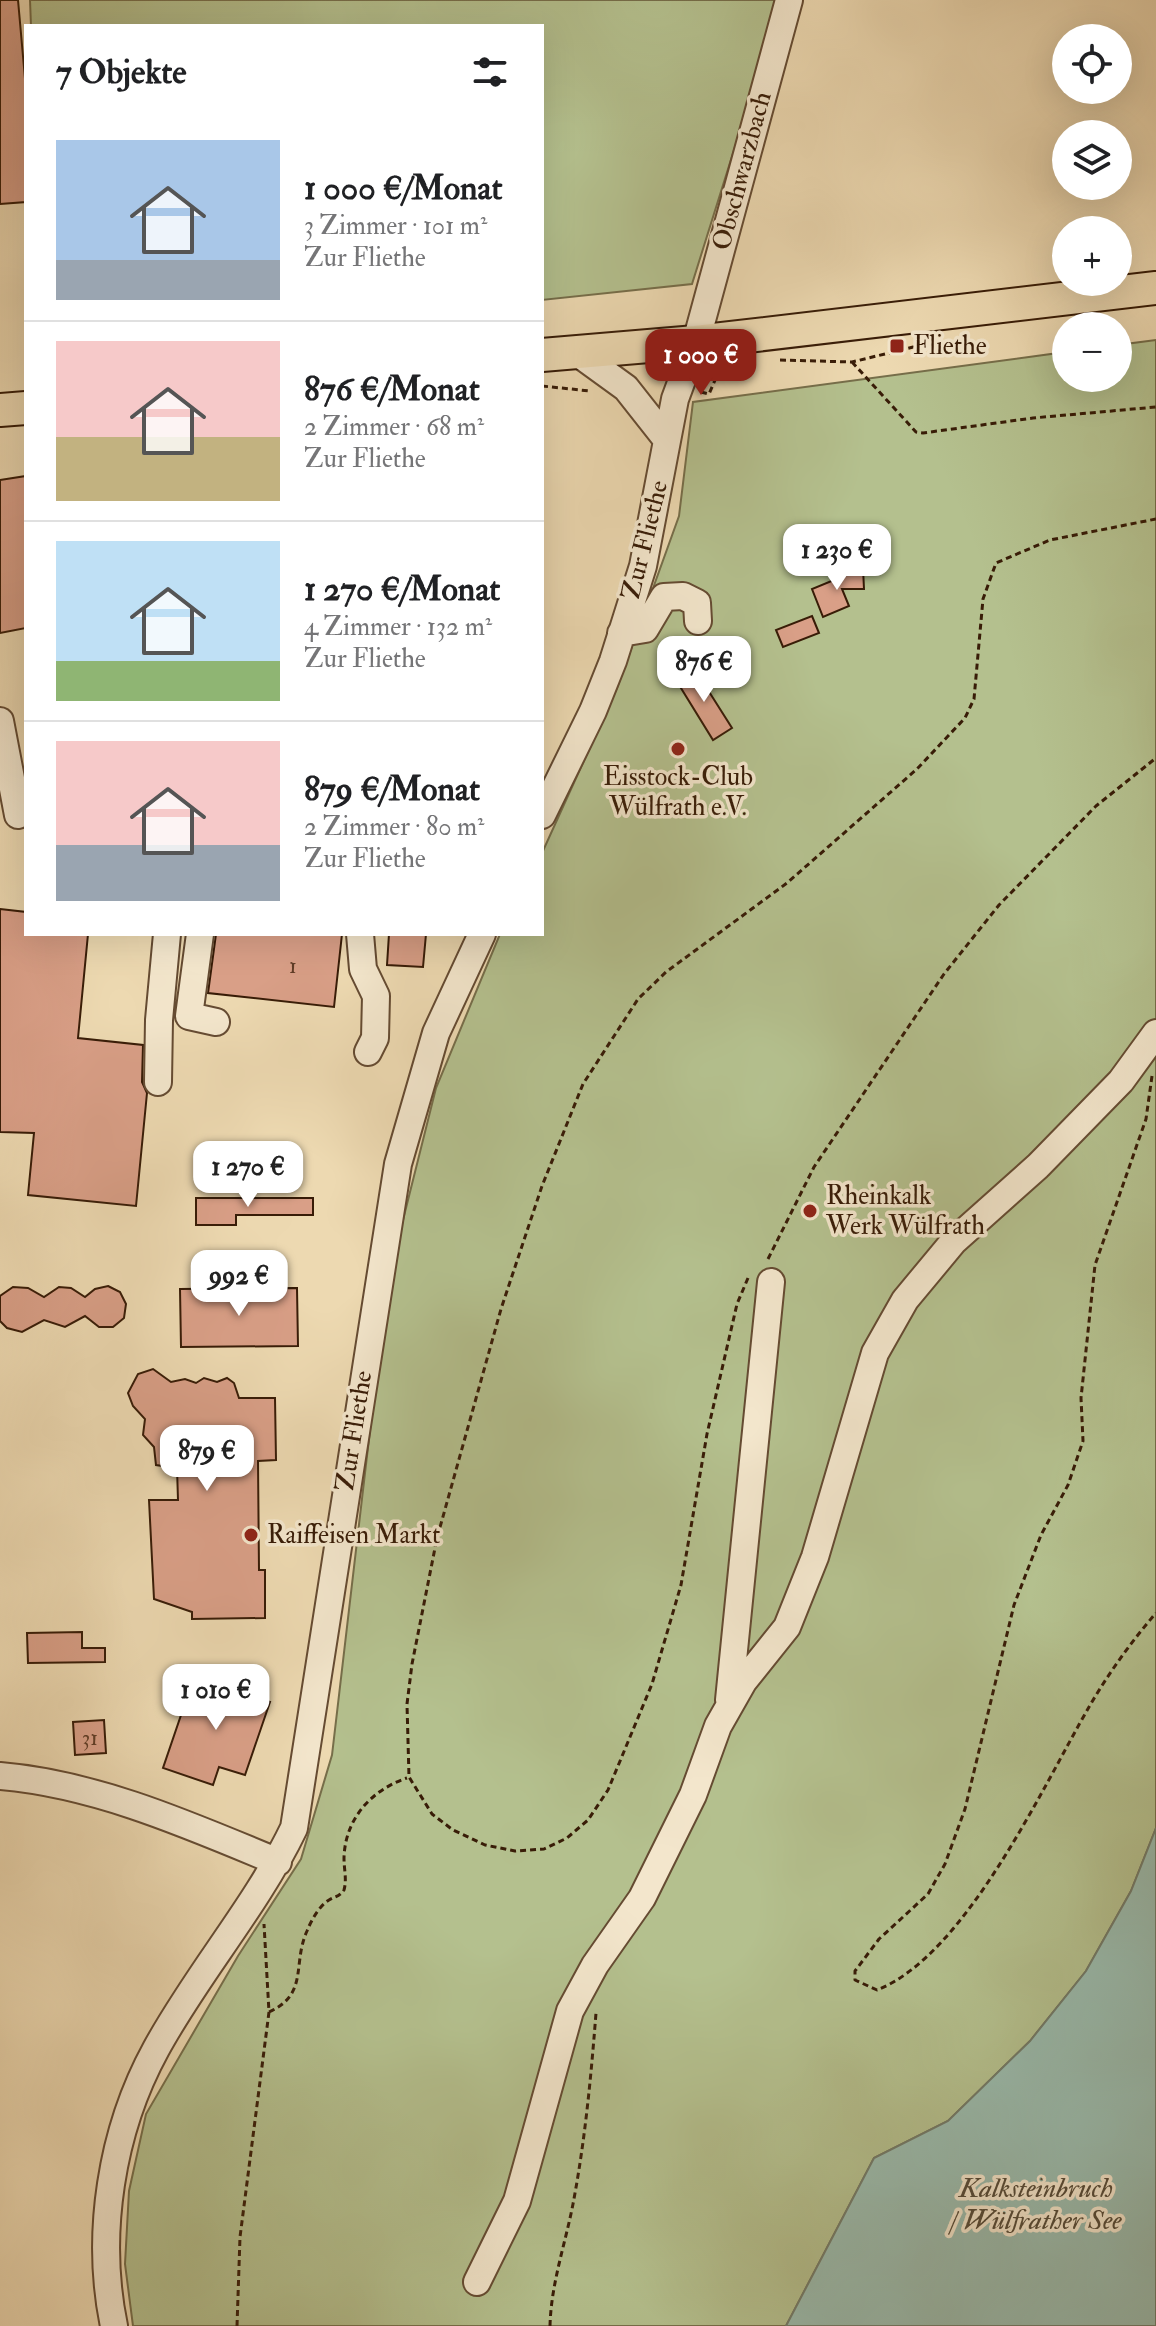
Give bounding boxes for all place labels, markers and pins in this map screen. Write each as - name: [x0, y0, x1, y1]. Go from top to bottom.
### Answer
- pin: 1 000 €: [627, 329, 775, 397]
- place label: Fliethe: [913, 330, 987, 362]
- marker: Fliethe: [888, 337, 906, 355]
- pin: 1 230 €: [763, 524, 911, 592]
- pin: 876 €: [648, 636, 760, 704]
- marker: Eisstock-Club Wülfrath e.V.: [669, 740, 687, 758]
- place label: Eisstock-Club Wülfrath e.V.: [603, 761, 753, 823]
- pin: 1 270 €: [174, 1141, 322, 1209]
- place label: Rheinkalk Werk Wülfrath: [825, 1180, 985, 1242]
- marker: Rheinkalk Werk Wülfrath: [801, 1202, 819, 1220]
- pin: 992 €: [183, 1250, 295, 1318]
- pin: 879 €: [151, 1425, 263, 1493]
- place label: Raiffeisen Markt: [267, 1519, 440, 1551]
- marker: Raiffeisen Markt: [242, 1526, 260, 1544]
- pin: 1 010 €: [142, 1664, 290, 1732]

